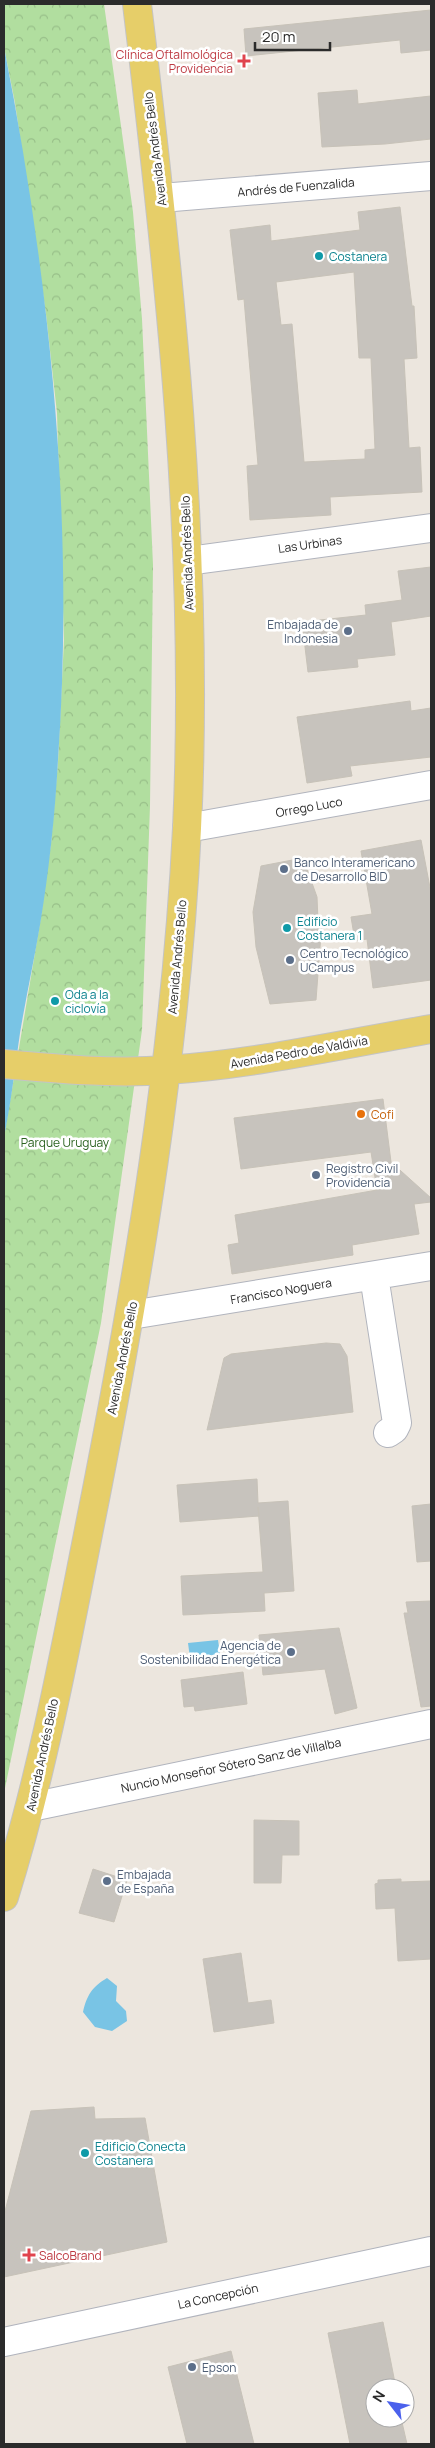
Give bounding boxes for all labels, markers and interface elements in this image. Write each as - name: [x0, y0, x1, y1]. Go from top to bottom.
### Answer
- scale bar: [255, 20, 330, 52]
- text: 20 m: [262, 26, 295, 47]
- place label: Clínica Oftalmológica Providencia: [116, 46, 233, 77]
- marker: Clínica Oftalmológica Providencia: [237, 54, 251, 68]
- street label: Avenida Andrés Bello: [140, 91, 170, 207]
- street label: Andrés de Fuenzalida: [237, 173, 355, 201]
- place label: Costanera: [329, 248, 387, 265]
- marker: Costanera: [313, 250, 325, 262]
- street label: Avenida Andrés Bello: [177, 495, 197, 611]
- street label: Las Urbinas: [277, 531, 343, 557]
- place label: Embajada de Indonesia: [267, 616, 338, 647]
- marker: Embajada de Indonesia: [342, 625, 354, 637]
- street label: Orrego Luco: [274, 793, 344, 821]
- place label: Banco Interamericano de Desarrollo BID: [294, 854, 415, 885]
- marker: Banco Interamericano de Desarrollo BID: [278, 863, 290, 875]
- street label: Avenida Andrés Bello: [164, 899, 190, 1015]
- place label: Edificio Costanera 1: [297, 913, 362, 944]
- marker: Edificio Costanera 1: [281, 922, 293, 934]
- place label: Centro Tecnológico UCampus: [300, 945, 408, 976]
- marker: Centro Tecnológico UCampus: [284, 954, 296, 966]
- place label: Oda a la ciclovía: [65, 986, 108, 1017]
- marker: Oda a la ciclovía: [49, 995, 61, 1007]
- street label: Avenida Pedro de Valdivia: [229, 1032, 369, 1072]
- place label: Cofi: [371, 1106, 394, 1123]
- marker: Cofi: [355, 1108, 367, 1120]
- park label: Parque Uruguay: [21, 1134, 110, 1151]
- place label: Registro Civil Providencia: [326, 1160, 398, 1191]
- marker: Registro Civil Providencia: [310, 1169, 322, 1181]
- street label: Francisco Noguera: [229, 1274, 333, 1308]
- street label: Avenida Andrés Bello: [103, 1300, 141, 1416]
- place label: Agencia de Sostenibilidad Energética: [140, 1637, 281, 1668]
- marker: Agencia de Sostenibilidad Energética: [285, 1646, 297, 1658]
- street label: Avenida Andrés Bello: [22, 1697, 62, 1813]
- street label: Nuncio Monseñor Sótero Sanz de Villalba: [119, 1733, 343, 1797]
- place label: Embajada de España: [117, 1866, 174, 1897]
- marker: Embajada de España: [101, 1875, 113, 1887]
- place label: Edificio Conecta Costanera: [95, 2138, 186, 2169]
- marker: Edificio Conecta Costanera: [79, 2147, 91, 2159]
- place label: SalcoBrand: [39, 2247, 102, 2264]
- marker: SalcoBrand: [23, 2249, 35, 2261]
- street label: La Concepción: [176, 2279, 260, 2313]
- place label: Epson: [202, 2359, 236, 2376]
- marker: Epson: [186, 2361, 198, 2373]
- north arrow: [365, 2378, 415, 2428]
- text: N: [368, 2387, 389, 2405]

